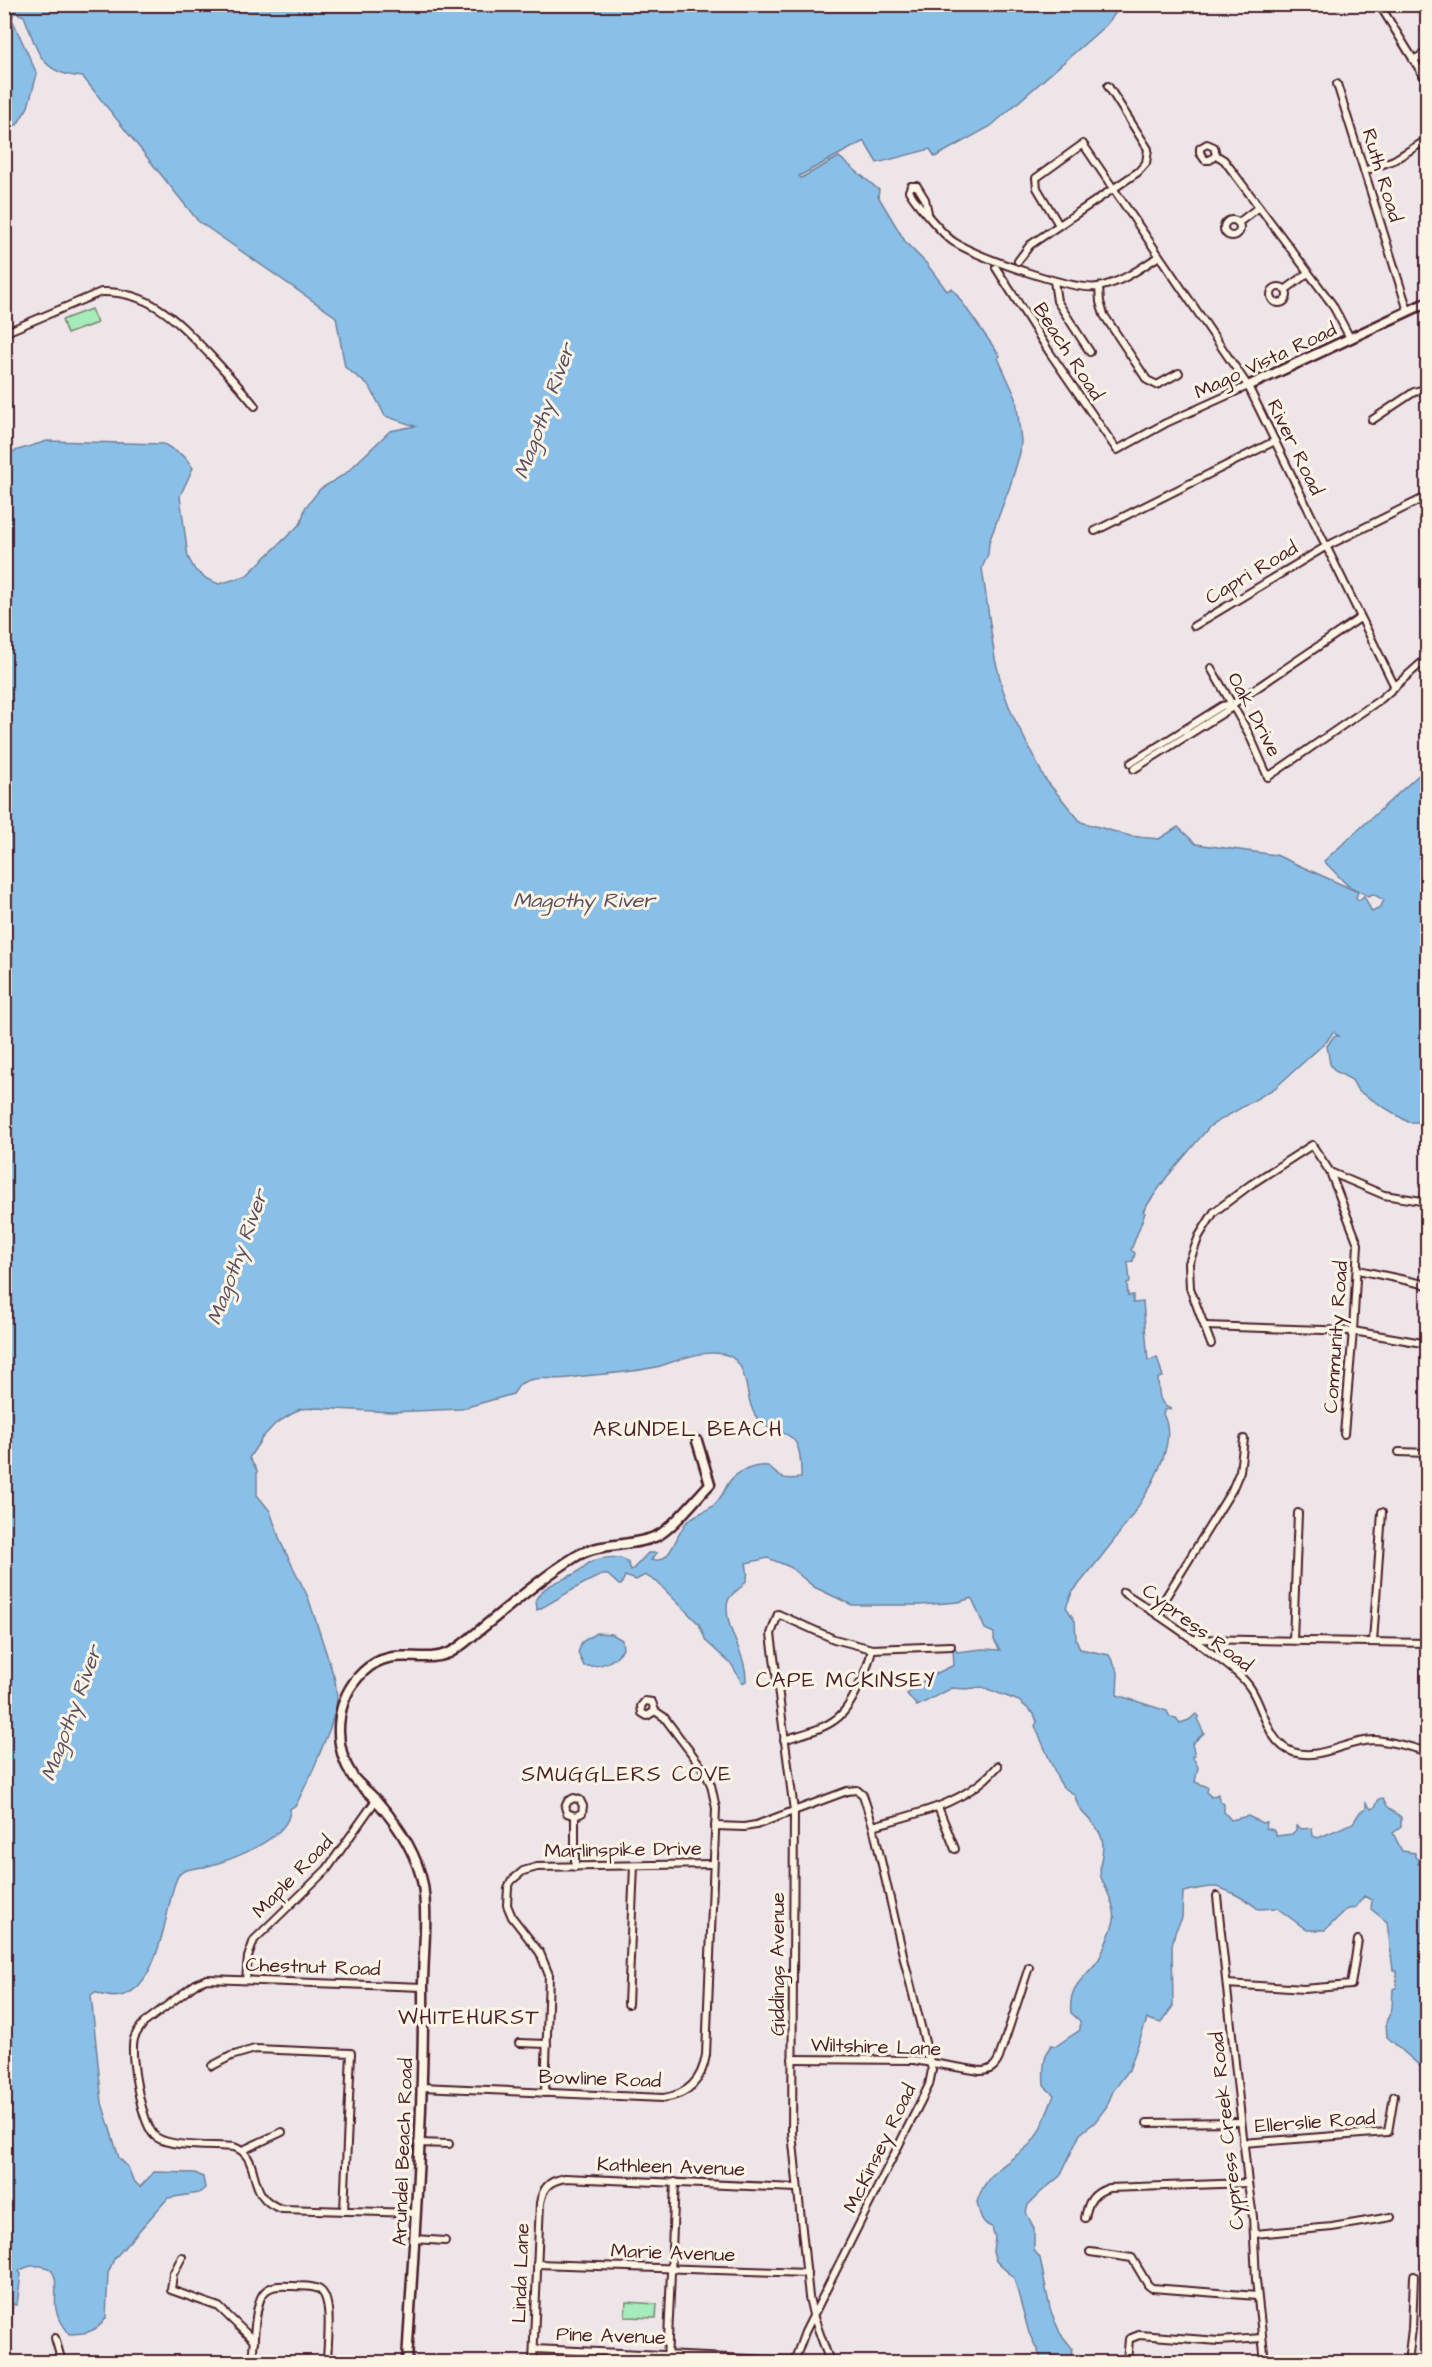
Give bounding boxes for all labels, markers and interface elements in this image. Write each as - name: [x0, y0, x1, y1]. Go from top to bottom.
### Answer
- street label: Ruth Road: [1355, 125, 1410, 225]
- street label: Beach Road: [1026, 297, 1110, 406]
- street label: Mago Vista Road: [1190, 316, 1342, 407]
- water label: Magothy River: [507, 337, 584, 483]
- street label: River Road: [1260, 395, 1330, 500]
- street label: Capri Road: [1200, 534, 1303, 612]
- street label: Oak Drive: [1220, 667, 1288, 762]
- water label: Magothy River: [513, 886, 657, 916]
- water label: Magothy River: [200, 1183, 277, 1329]
- street label: Community Road: [1317, 1260, 1356, 1414]
- district label: ARUNDEL BEACH: [593, 1415, 783, 1444]
- street label: Cypress Road: [1136, 1577, 1259, 1680]
- water label: Magothy River: [34, 1639, 111, 1785]
- district label: CAPE MCKINSEY: [756, 1666, 936, 1695]
- district label: SMUGGLERS COVE: [521, 1760, 733, 1789]
- street label: Maple Road: [246, 1829, 340, 1924]
- street label: Marlinspike Drive: [544, 1835, 702, 1865]
- street label: Giddings Avenue: [764, 1892, 793, 2036]
- street label: Chestnut Road: [245, 1951, 381, 1983]
- district label: WHITEHURST: [398, 2003, 540, 2032]
- street label: Cypress Creek Road: [1203, 2030, 1252, 2231]
- street label: Wiltshire Lane: [810, 2031, 942, 2063]
- street label: Arundel Beach Road: [386, 2058, 420, 2246]
- street label: Bowline Road: [538, 2063, 662, 2095]
- street label: McKinsey Road: [837, 2079, 924, 2218]
- street label: Ellerslie Road: [1254, 2104, 1376, 2140]
- street label: Kathleen Avenue: [596, 2150, 746, 2184]
- street label: Linda Lane: [505, 2222, 537, 2324]
- street label: Marie Avenue: [610, 2237, 736, 2269]
- street label: Pine Avenue: [556, 2320, 666, 2352]

